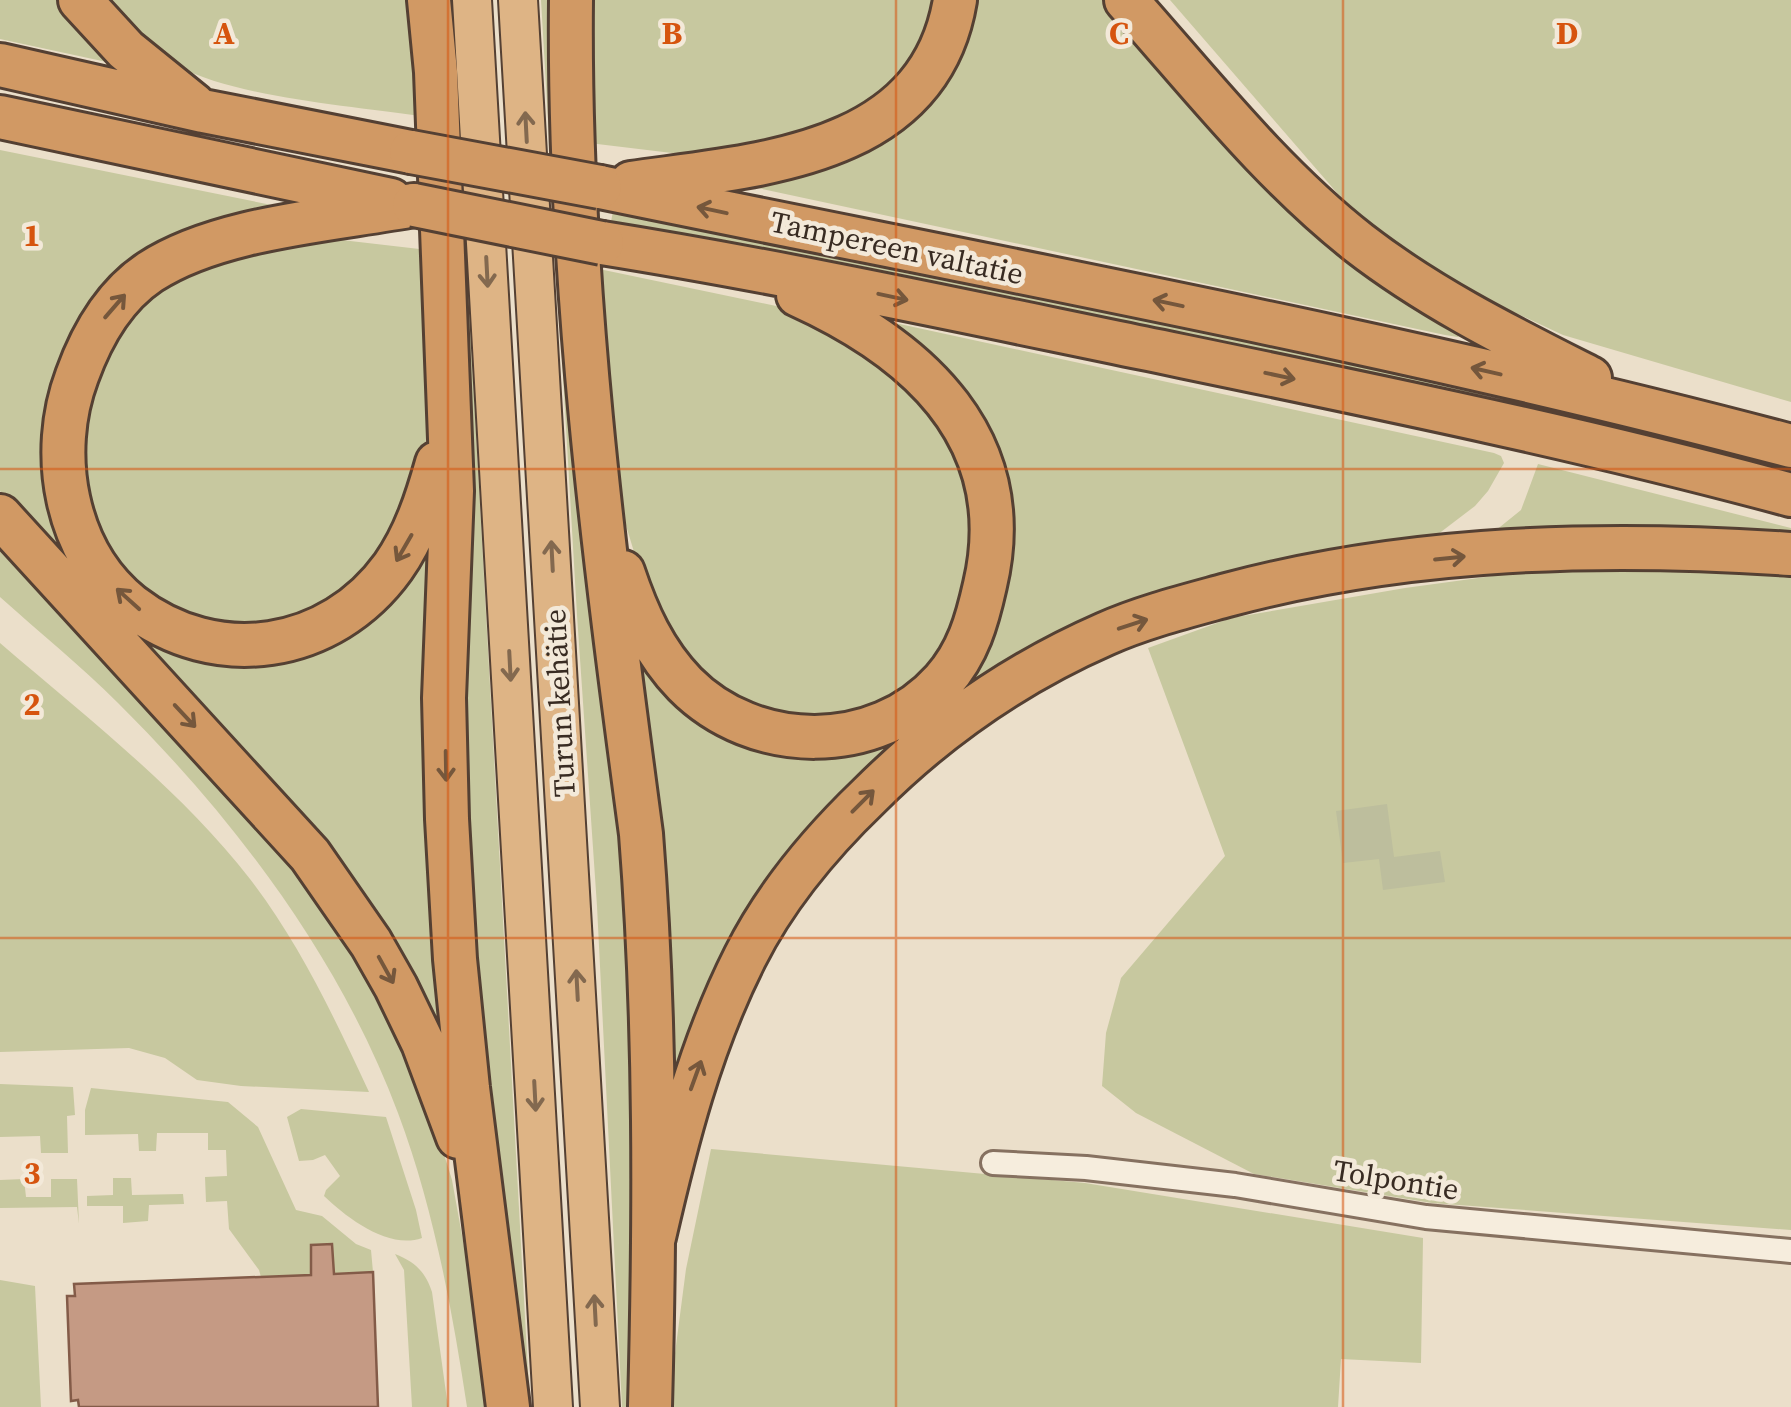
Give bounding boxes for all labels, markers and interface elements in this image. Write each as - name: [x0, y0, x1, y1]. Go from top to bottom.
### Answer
- text: A: [213, 11, 235, 55]
- text: B: [662, 11, 683, 55]
- text: C: [1109, 11, 1129, 55]
- text: D: [1556, 11, 1578, 55]
- one-way arrow: [516, 111, 535, 143]
- one-way arrow: [697, 199, 729, 218]
- street label: Tampereen valtatie: [767, 201, 1027, 294]
- text: 1: [23, 213, 41, 257]
- one-way arrow: [478, 256, 497, 288]
- one-way arrow: [877, 288, 909, 307]
- one-way arrow: [1152, 293, 1184, 312]
- one-way arrow: [104, 294, 127, 319]
- one-way arrow: [1470, 360, 1502, 379]
- one-way arrow: [1264, 368, 1296, 387]
- one-way arrow: [394, 533, 414, 562]
- one-way arrow: [542, 540, 561, 572]
- one-way arrow: [1433, 548, 1465, 567]
- one-way arrow: [116, 588, 141, 611]
- street label: Turun kehätie: [534, 608, 585, 798]
- one-way arrow: [1116, 614, 1148, 632]
- one-way arrow: [501, 650, 520, 682]
- text: 2: [23, 682, 41, 726]
- one-way arrow: [173, 703, 196, 728]
- one-way arrow: [436, 749, 455, 782]
- one-way arrow: [851, 789, 875, 813]
- one-way arrow: [376, 955, 396, 984]
- one-way arrow: [567, 970, 586, 1002]
- one-way arrow: [688, 1061, 706, 1092]
- one-way arrow: [526, 1079, 545, 1111]
- street label: Tolpontie: [1330, 1149, 1462, 1210]
- text: 3: [23, 1151, 41, 1195]
- one-way arrow: [585, 1294, 604, 1326]

